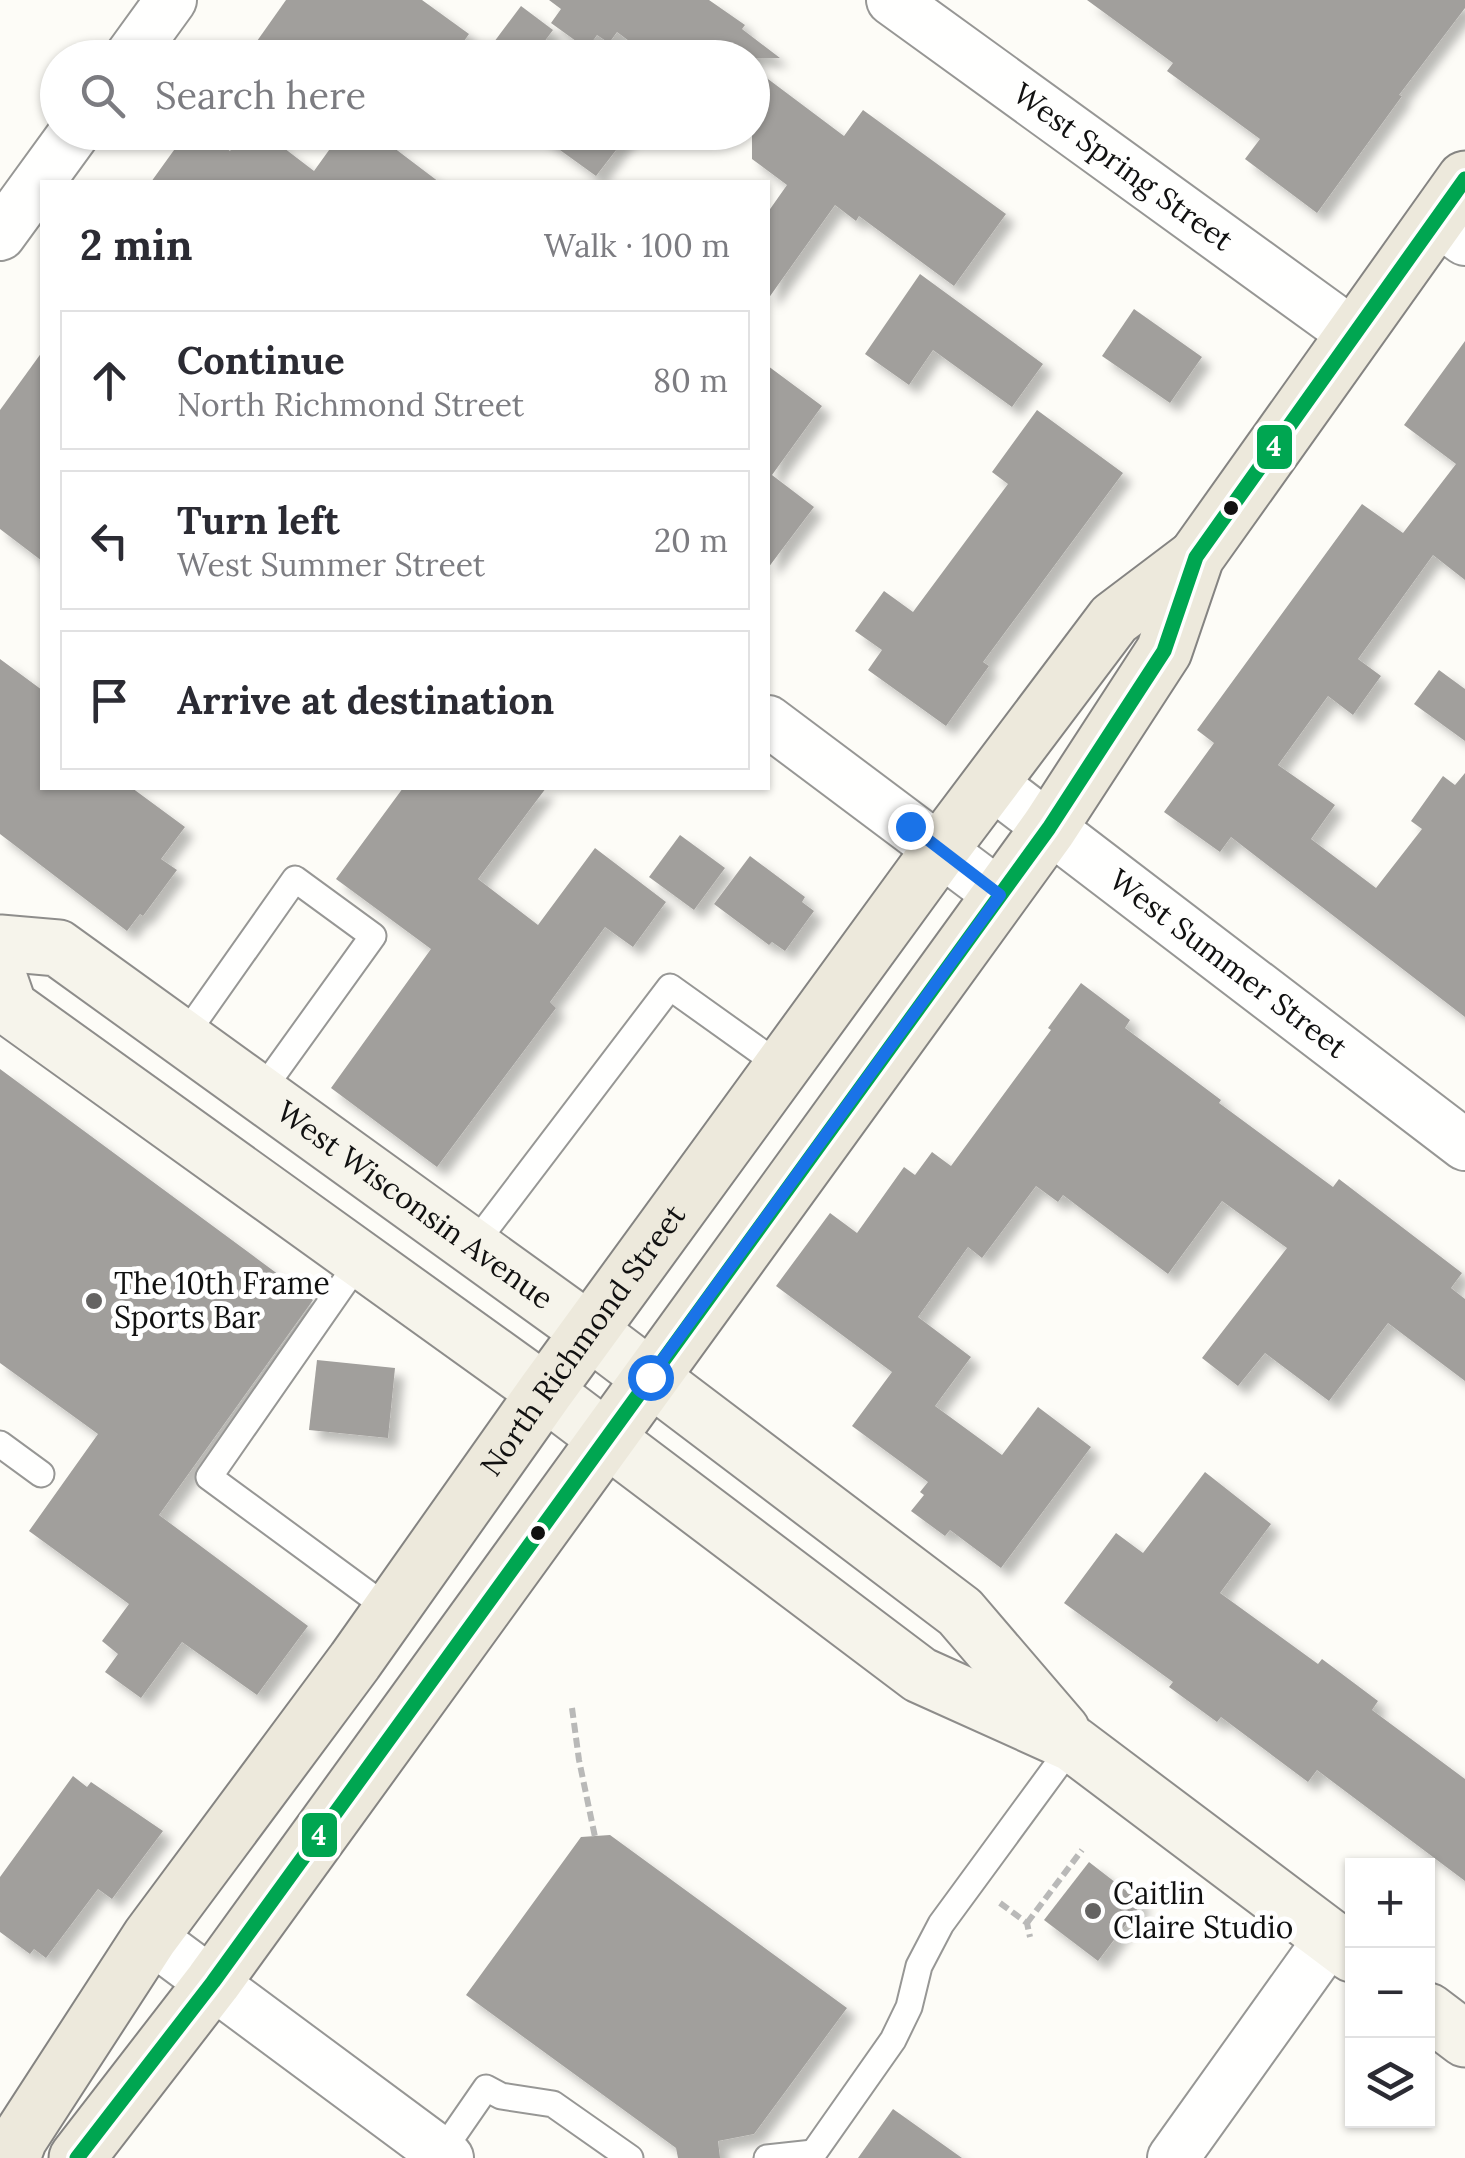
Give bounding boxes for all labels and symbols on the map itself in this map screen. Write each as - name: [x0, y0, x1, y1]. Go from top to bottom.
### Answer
- street label: West Spring Street: [1006, 74, 1241, 259]
- line badge: 4: [1255, 423, 1294, 471]
- text: 4: [1266, 428, 1282, 464]
- unlabelled marker: [1221, 498, 1241, 518]
- route end: [888, 804, 934, 850]
- street label: West Summer Street: [1102, 860, 1355, 1066]
- street label: West Wisconsin Avenue: [270, 1092, 561, 1317]
- street label: North Richmond Street: [472, 1197, 693, 1483]
- place label: The 10th Frame Sports Bar: [114, 1264, 330, 1336]
- marker: The 10th Frame Sports Bar: [83, 1290, 105, 1312]
- route start: [628, 1355, 674, 1401]
- unlabelled marker: [528, 1523, 548, 1543]
- line badge: 4: [300, 1811, 339, 1859]
- text: 4: [311, 1817, 327, 1853]
- place label: Caitlin Claire Studio: [1113, 1874, 1293, 1946]
- marker: Caitlin Claire Studio: [1082, 1900, 1104, 1922]

